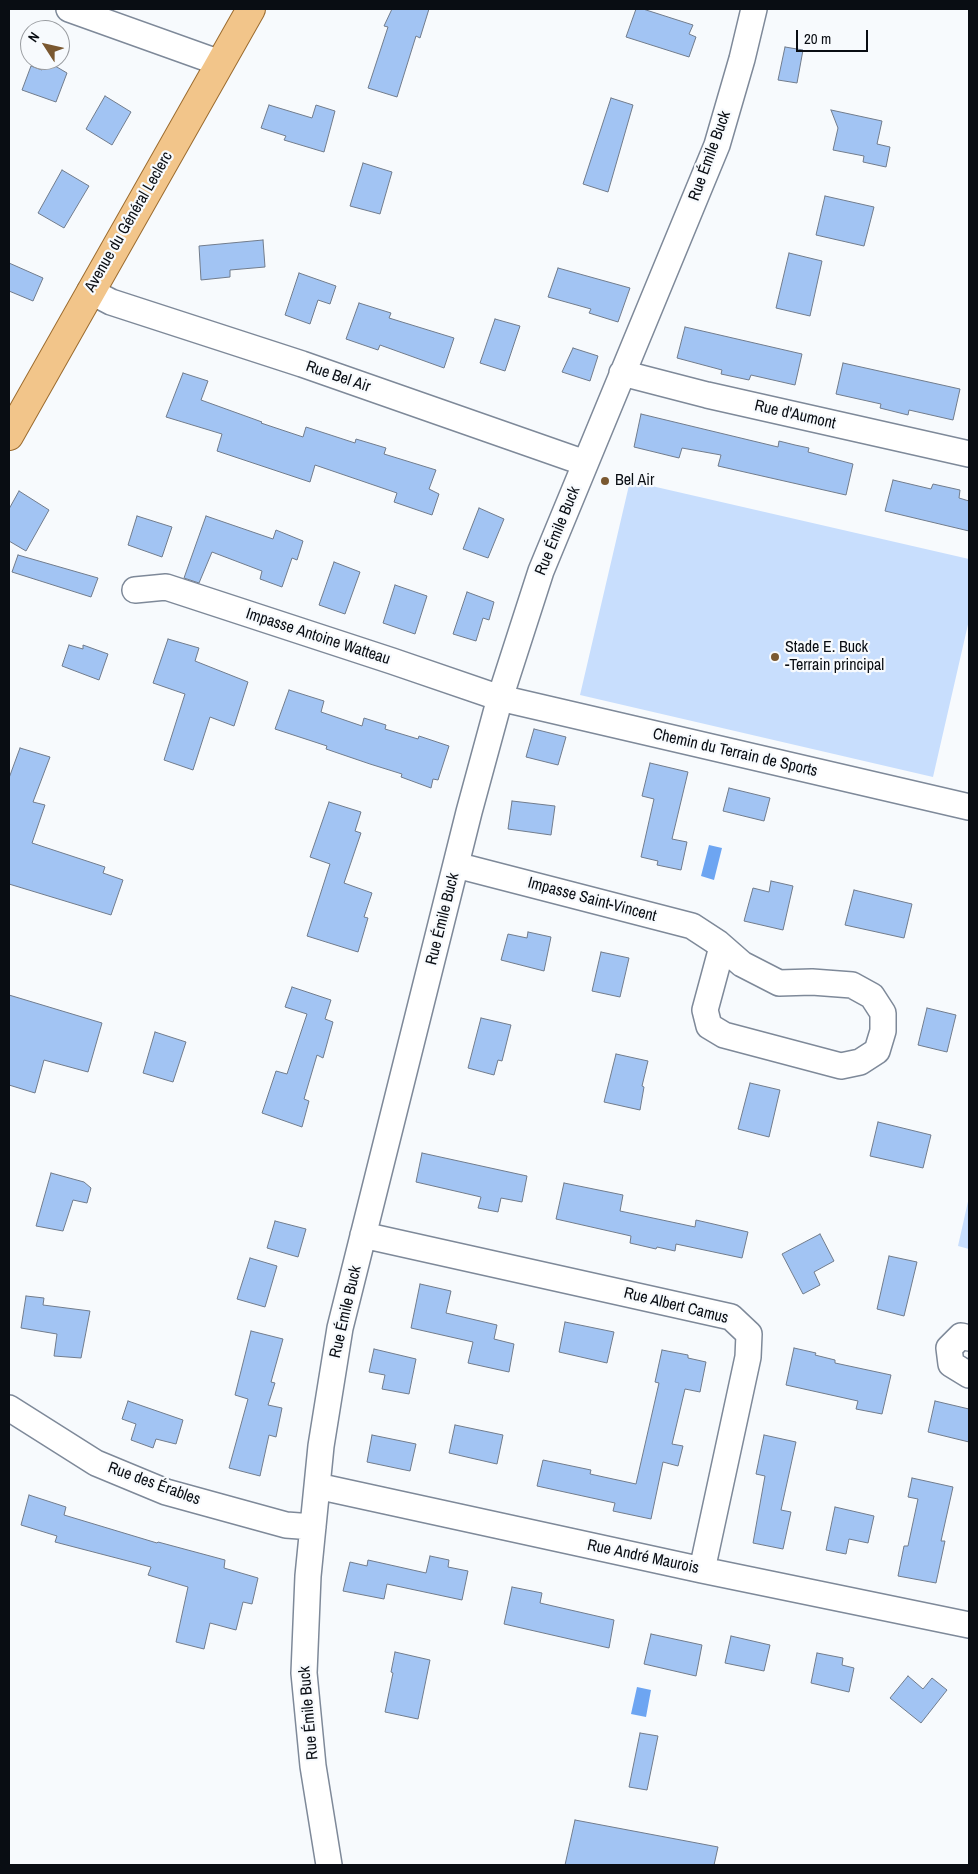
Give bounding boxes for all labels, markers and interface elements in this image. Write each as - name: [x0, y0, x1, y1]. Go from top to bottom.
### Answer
- north arrow: [20, 20, 70, 70]
- scale bar: [798, 20, 870, 52]
- text: N: [24, 28, 43, 46]
- text: 20 m: [804, 28, 831, 49]
- street label: Rue Émile Buck: [685, 109, 735, 203]
- street label: Avenue du Général Leclerc: [81, 148, 177, 296]
- street label: Rue Bel Air: [303, 357, 373, 397]
- street label: Rue d'Aumont: [753, 396, 837, 434]
- place label: Bel Air: [615, 471, 654, 491]
- marker: Bel Air: [599, 475, 611, 487]
- street label: Rue Émile Buck: [531, 484, 585, 578]
- street label: Impasse Antoine Watteau: [243, 605, 393, 669]
- place label: Stade E. Buck -Terrain principal: [785, 638, 884, 676]
- marker: Stade E. Buck -Terrain principal: [769, 651, 781, 663]
- street label: Chemin du Terrain de Sports: [651, 725, 819, 781]
- street label: Rue Émile Buck: [422, 871, 464, 967]
- street label: Impasse Saint-Vincent: [526, 874, 658, 926]
- street label: Rue Émile Buck: [326, 1264, 366, 1360]
- street label: Rue Albert Camus: [622, 1284, 730, 1328]
- street label: Rue des Érables: [105, 1458, 203, 1510]
- street label: Rue André Maurois: [585, 1536, 701, 1578]
- street label: Rue Émile Buck: [295, 1665, 323, 1761]

